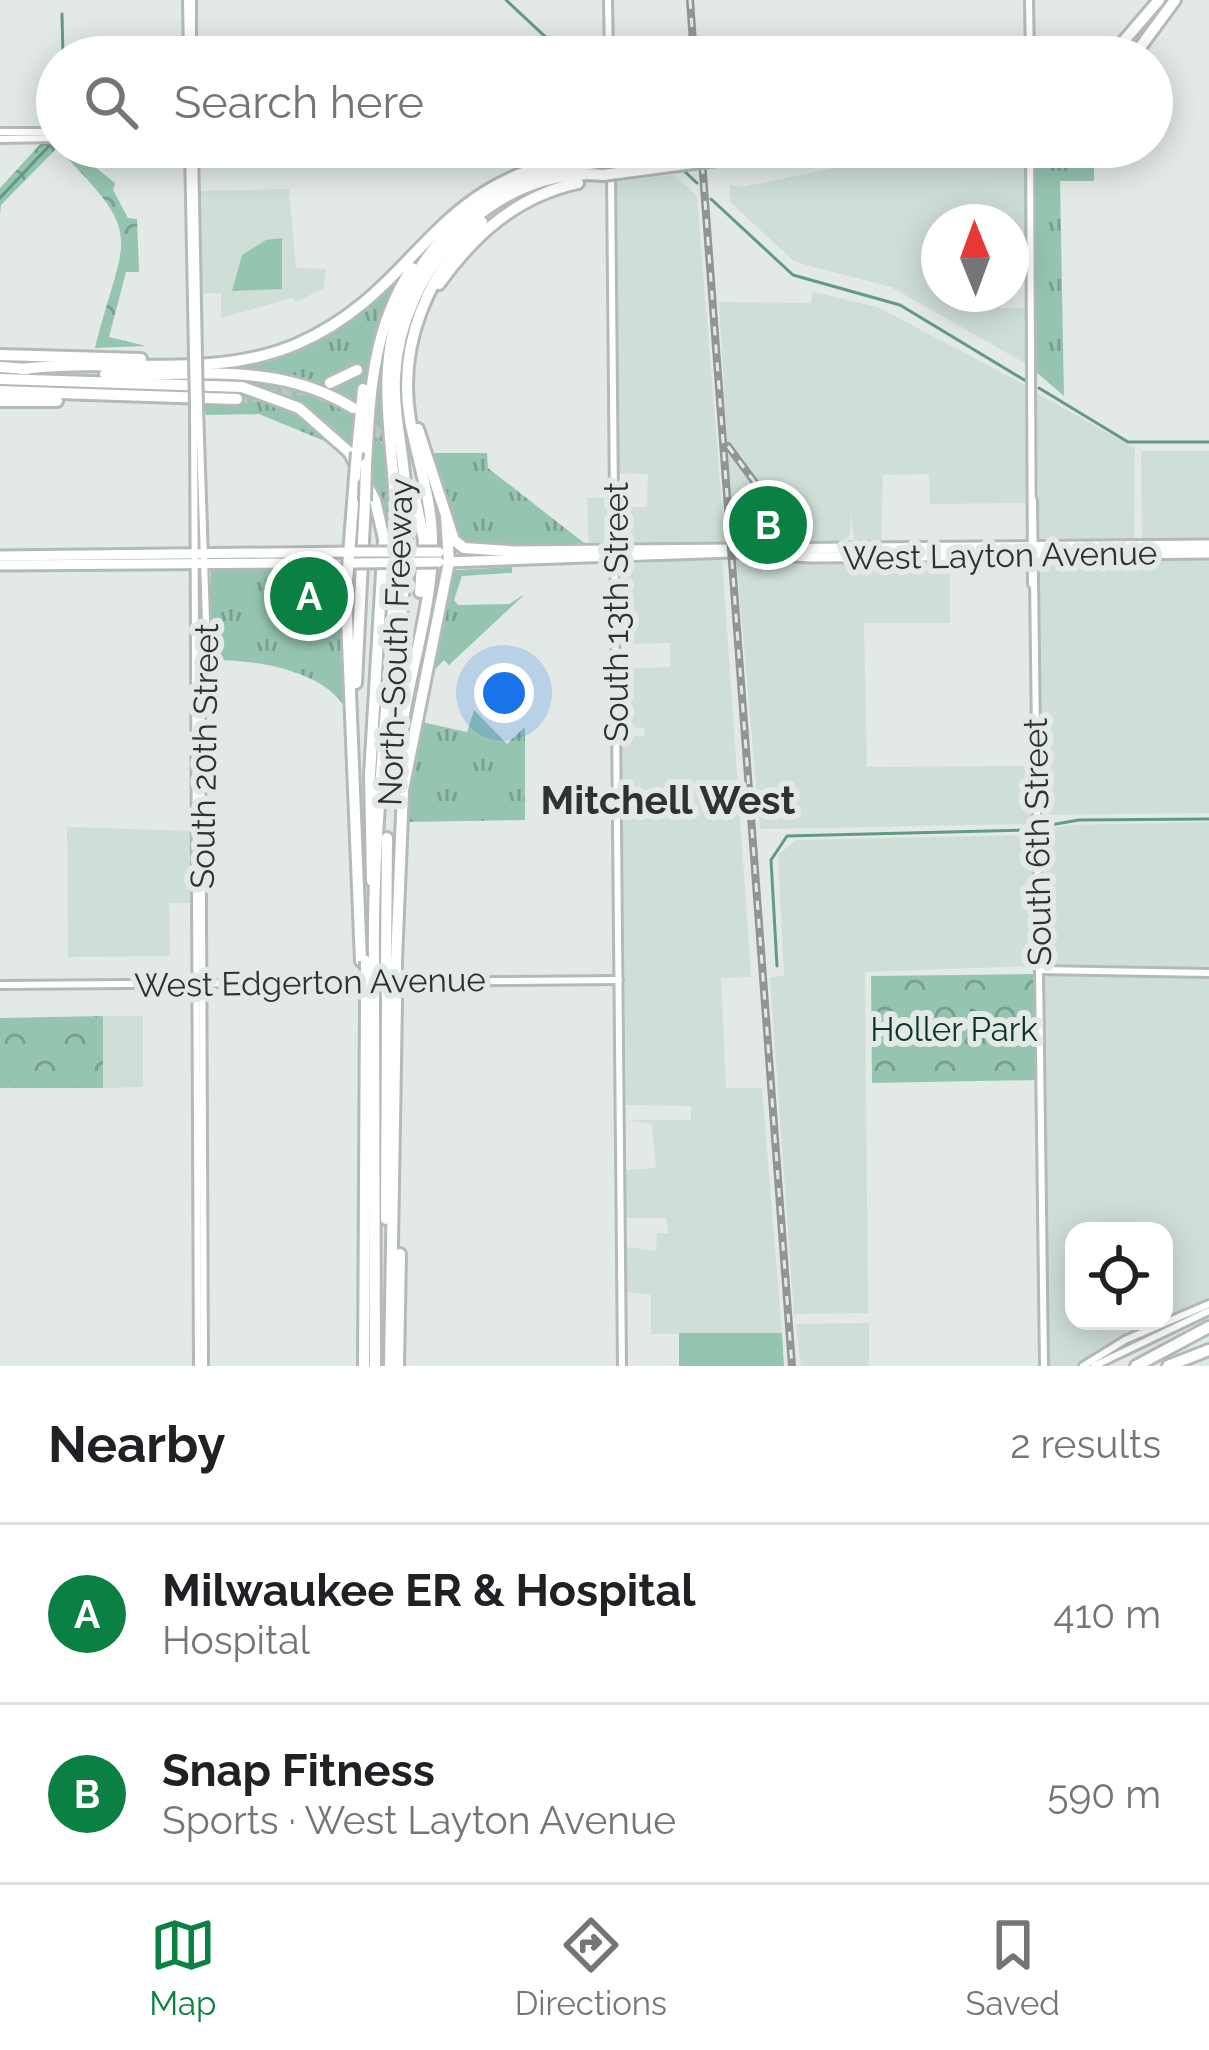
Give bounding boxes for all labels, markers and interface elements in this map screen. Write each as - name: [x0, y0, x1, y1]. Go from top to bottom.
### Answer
- search box: [36, 36, 1173, 168]
- icon: search: [78, 69, 144, 135]
- text: Search here: [174, 76, 424, 129]
- north arrow: [921, 204, 1029, 312]
- street label: North-South Freeway: [370, 477, 421, 807]
- pin: B: [729, 480, 807, 570]
- street label: South 13th Street: [597, 482, 636, 742]
- street label: West Layton Avenue: [842, 533, 1158, 578]
- pin: A: [270, 551, 348, 641]
- street label: South 20th Street: [183, 623, 226, 889]
- your location: [474, 663, 534, 723]
- street label: South 6th Street: [1016, 718, 1059, 966]
- district label: Mitchell West: [541, 777, 795, 823]
- street label: West Edgerton Avenue: [134, 960, 486, 1005]
- park label: Holler Park: [870, 1010, 1038, 1049]
- map controls: [1065, 1222, 1173, 1330]
- button: locate: [1065, 1222, 1173, 1330]
- text: Nearby: [48, 1414, 225, 1474]
- text: 2 results: [1010, 1421, 1161, 1467]
- text: Milwaukee ER & Hospital: [162, 1564, 696, 1617]
- text: A: [74, 1591, 100, 1637]
- text: 410 m: [1053, 1591, 1161, 1637]
- text: Hospital: [162, 1617, 310, 1663]
- text: Snap Fitness: [162, 1744, 435, 1797]
- text: B: [74, 1771, 100, 1817]
- text: 590 m: [1047, 1771, 1161, 1817]
- text: Sports · West Layton Avenue: [162, 1797, 676, 1843]
- tab: Map: [149, 1912, 216, 2023]
- tab: Directions: [515, 1912, 667, 2023]
- tab: Saved: [965, 1912, 1060, 2023]

